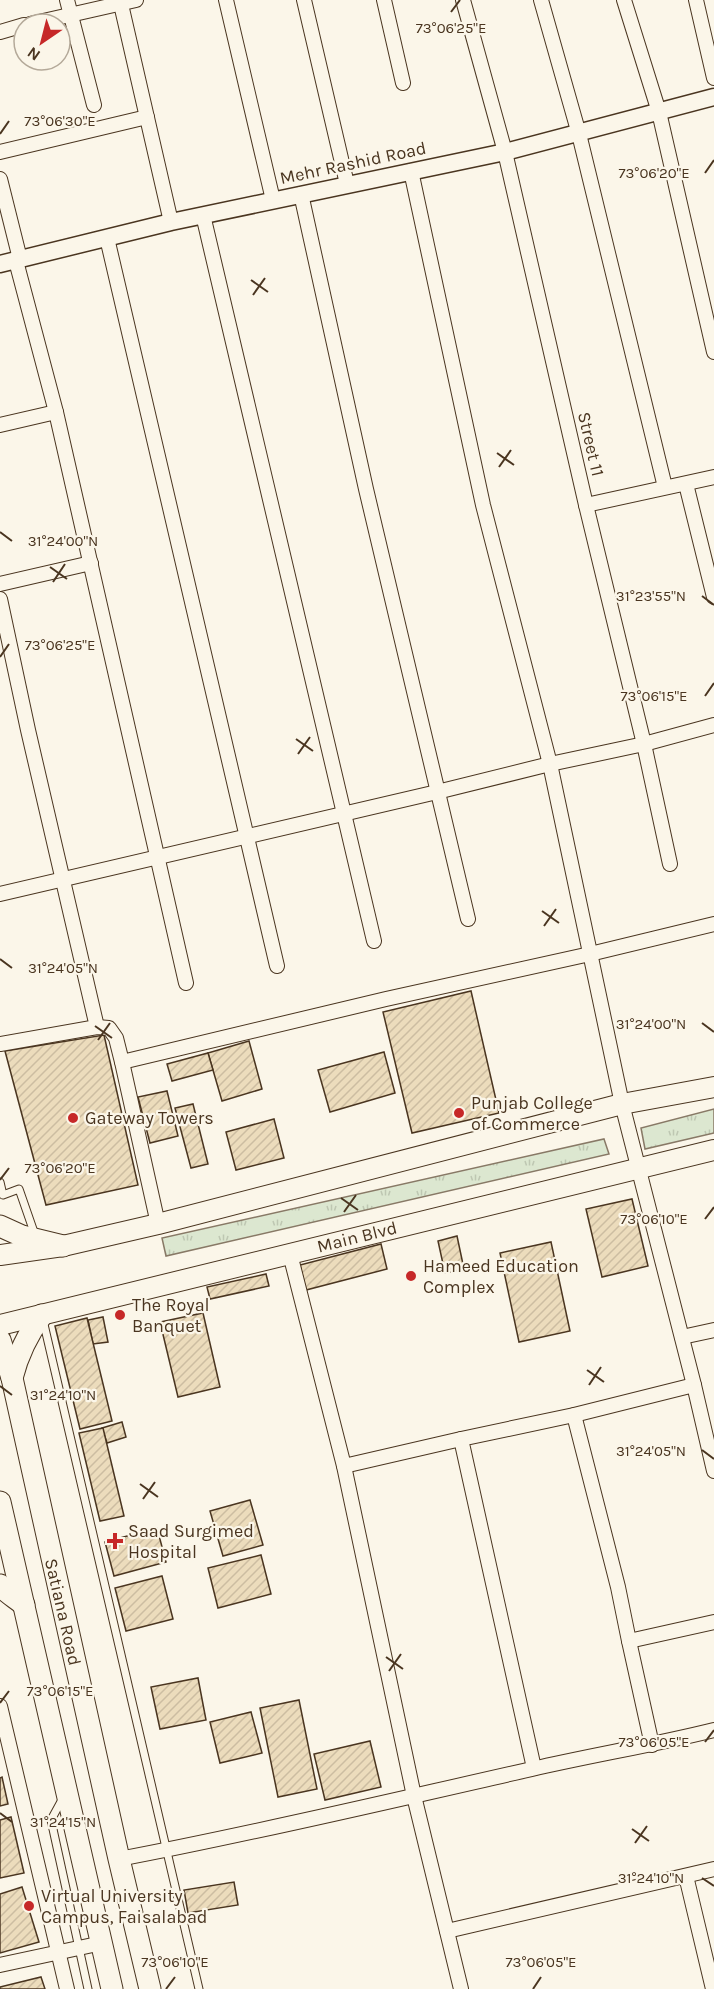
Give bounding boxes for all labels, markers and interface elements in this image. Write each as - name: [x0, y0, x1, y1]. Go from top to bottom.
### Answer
- north arrow: [12, 12, 72, 72]
- text: 73°06'25"E: [416, 19, 486, 37]
- text: N: [24, 43, 44, 65]
- text: 73°06'30"E: [24, 112, 96, 130]
- street label: Mehr Rashid Road: [278, 137, 428, 189]
- text: 73°06'20"E: [618, 164, 690, 182]
- street label: Street 11: [573, 410, 609, 478]
- text: 31°24'00"N: [28, 532, 98, 550]
- text: 31°23'55"N: [616, 587, 686, 605]
- text: 73°06'25"E: [25, 636, 95, 654]
- text: 73°06'15"E: [621, 687, 687, 705]
- text: 31°24'05"N: [28, 959, 98, 977]
- text: 31°24'00"N: [616, 1015, 686, 1033]
- place label: Punjab College of Commerce: [471, 1092, 593, 1135]
- marker: Punjab College of Commerce: [452, 1106, 466, 1120]
- place label: Gateway Towers: [85, 1107, 214, 1129]
- marker: Gateway Towers: [66, 1111, 80, 1125]
- text: 73°06'20"E: [24, 1159, 96, 1177]
- text: 73°06'10"E: [620, 1210, 688, 1228]
- street label: Main Blvd: [315, 1216, 399, 1258]
- place label: Hameed Education Complex: [423, 1255, 579, 1298]
- marker: Hameed Education Complex: [404, 1269, 418, 1283]
- place label: The Royal Banquet: [132, 1294, 210, 1337]
- marker: The Royal Banquet: [113, 1308, 127, 1322]
- text: 31°24'10"N: [30, 1386, 96, 1404]
- text: 31°24'05"N: [616, 1442, 686, 1460]
- place label: Saad Surgimed Hospital: [128, 1520, 254, 1563]
- marker: Saad Surgimed Hospital: [106, 1532, 124, 1550]
- street label: Satiana Road: [40, 1556, 86, 1668]
- text: 73°06'15"E: [27, 1682, 93, 1700]
- text: 73°06'05"E: [619, 1733, 689, 1751]
- text: 31°24'15"N: [30, 1813, 96, 1831]
- text: 31°24'10"N: [618, 1869, 684, 1887]
- place label: Virtual University Campus, Faisalabad: [41, 1885, 208, 1928]
- marker: Virtual University Campus, Faisalabad: [22, 1899, 36, 1913]
- text: 73°06'10"E: [141, 1953, 209, 1971]
- text: 73°06'05"E: [506, 1953, 576, 1971]

